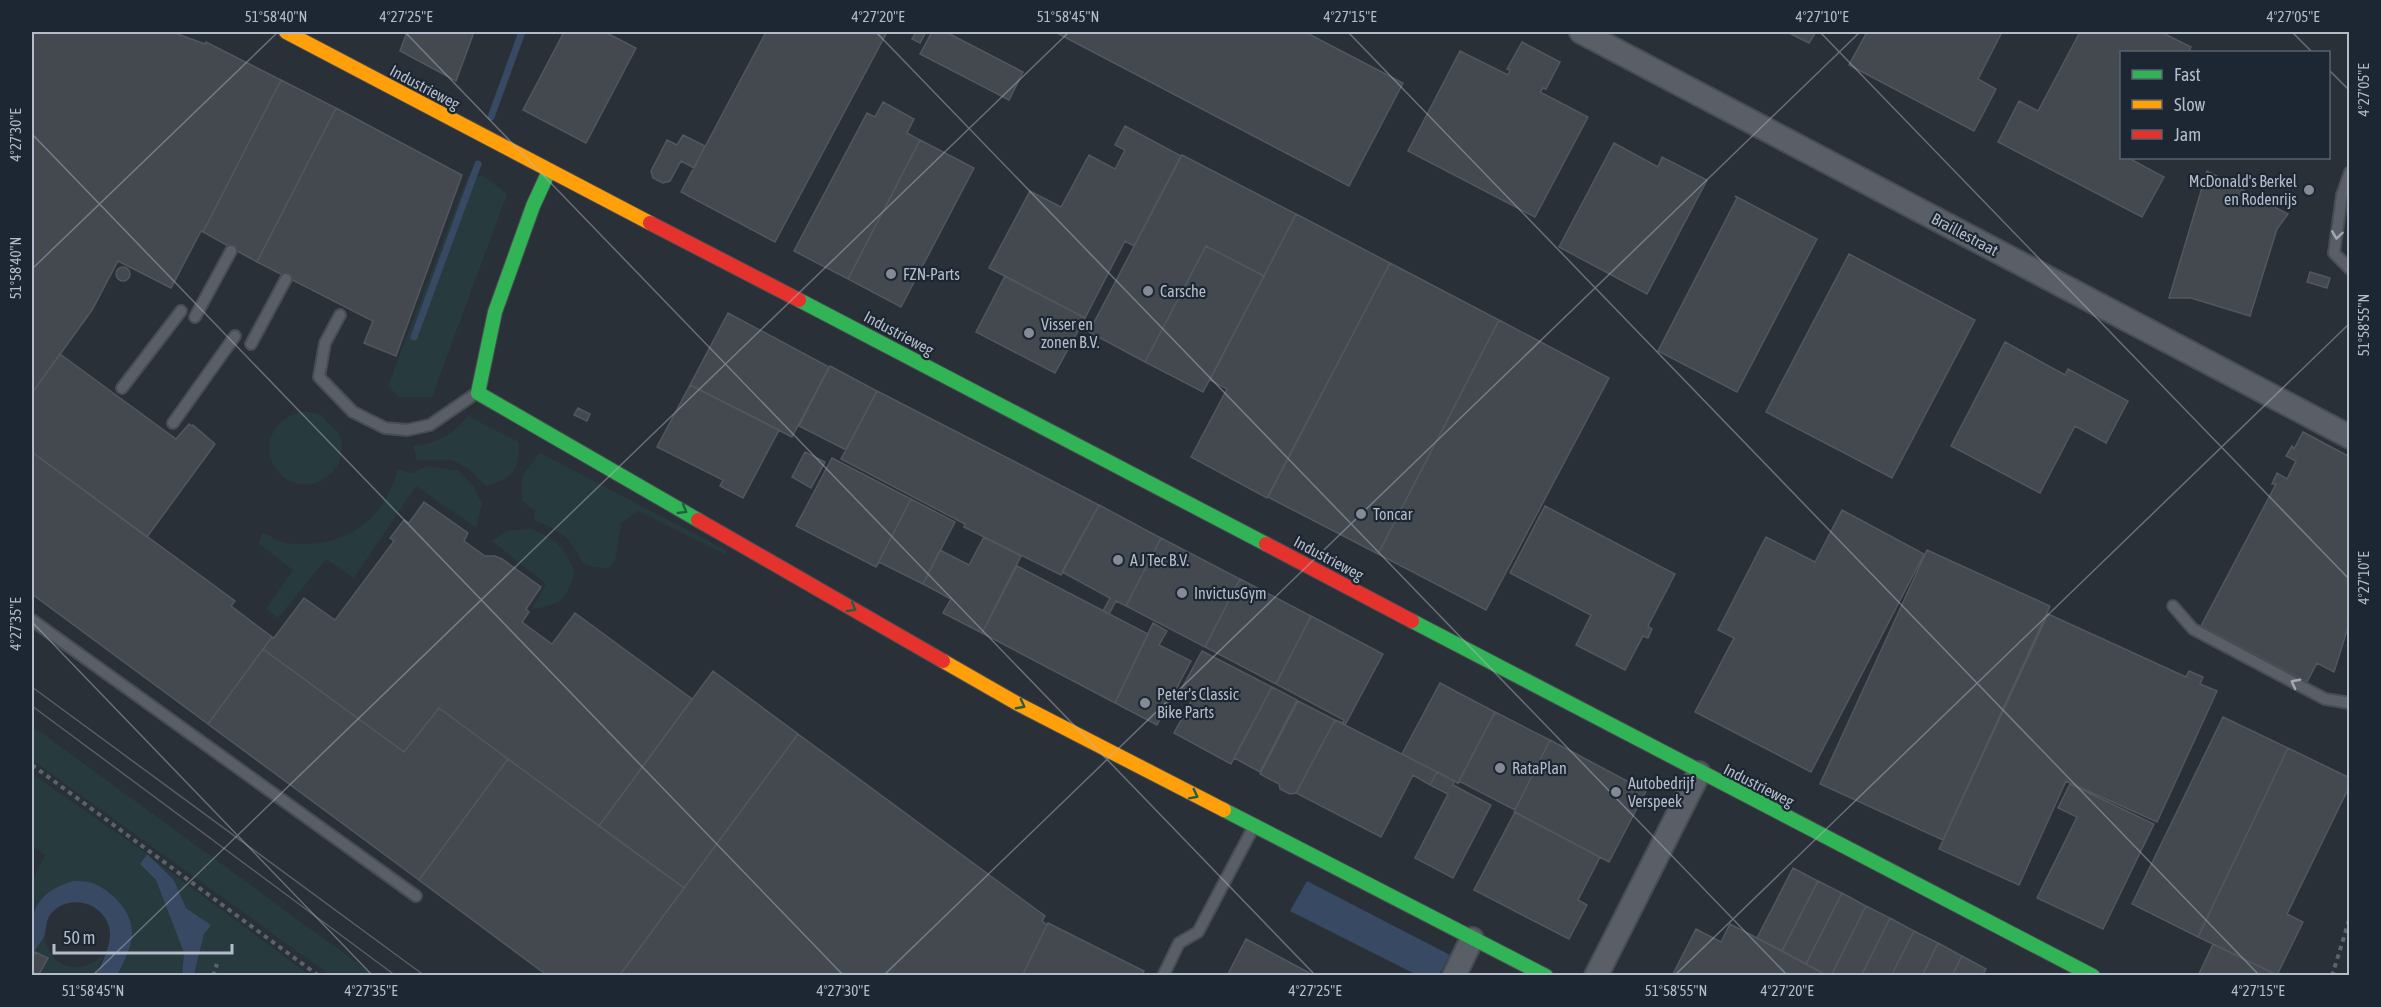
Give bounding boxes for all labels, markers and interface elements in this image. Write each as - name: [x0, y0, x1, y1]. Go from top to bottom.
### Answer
- text: 51°58'40"N: [245, 8, 307, 25]
- text: 4°27'25"E: [379, 8, 433, 25]
- text: 4°27'20"E: [851, 8, 905, 25]
- text: 51°58'45"N: [1037, 8, 1099, 25]
- text: 4°27'15"E: [1323, 8, 1377, 25]
- text: 4°27'10"E: [1795, 8, 1849, 25]
- text: 4°27'05"E: [2266, 8, 2320, 25]
- legend: [2120, 51, 2330, 159]
- street label: Industrieweg: [387, 61, 463, 114]
- text: 4°27'05"E: [2355, 63, 2372, 117]
- text: Fast: [2174, 64, 2201, 85]
- text: Slow: [2174, 94, 2205, 115]
- text: 4°27'30"E: [7, 108, 24, 162]
- text: Jam: [2174, 124, 2201, 145]
- place label: McDonald's Berkel en Rodenrijs: [2189, 172, 2298, 209]
- marker: McDonald's Berkel en Rodenrijs: [2302, 183, 2316, 197]
- street label: Braillestraat: [1929, 209, 2002, 259]
- one-way arrow: [2331, 230, 2344, 239]
- text: 51°58'40"N: [7, 237, 24, 299]
- place label: FZN-Parts: [903, 265, 960, 283]
- marker: FZN-Parts: [884, 267, 898, 281]
- place label: Carsche: [1160, 282, 1206, 300]
- marker: Carsche: [1141, 284, 1155, 298]
- text: 51°58'55"N: [2355, 294, 2372, 356]
- street label: Industrieweg: [861, 307, 937, 360]
- place label: Visser en zonen B.V.: [1041, 315, 1100, 351]
- marker: Visser en zonen B.V.: [1022, 326, 1036, 340]
- one-way arrow: [677, 503, 687, 514]
- place label: Toncar: [1373, 505, 1413, 523]
- marker: Toncar: [1354, 507, 1368, 521]
- street label: Industrieweg: [1291, 532, 1367, 585]
- place label: A J Tec B.V.: [1130, 551, 1189, 569]
- text: 4°27'10"E: [2355, 551, 2372, 605]
- marker: A J Tec B.V.: [1111, 553, 1125, 567]
- place label: InvictusGym: [1194, 584, 1267, 603]
- marker: InvictusGym: [1175, 586, 1189, 600]
- text: 4°27'35"E: [7, 597, 24, 651]
- one-way arrow: [846, 601, 856, 612]
- one-way arrow: [2291, 679, 2302, 690]
- place label: Peter's Classic Bike Parts: [1157, 685, 1239, 721]
- marker: Peter's Classic Bike Parts: [1138, 696, 1152, 710]
- one-way arrow: [1015, 698, 1025, 709]
- place label: RataPlan: [1512, 759, 1567, 777]
- street label: Industrieweg: [1720, 760, 1797, 811]
- marker: RataPlan: [1493, 761, 1507, 775]
- place label: Autobedrijf Verspeek: [1628, 774, 1695, 811]
- marker: Autobedrijf Verspeek: [1609, 785, 1623, 799]
- one-way arrow: [1188, 787, 1199, 799]
- scale bar: [54, 917, 232, 955]
- text: 50 m: [63, 927, 95, 948]
- text: 51°58'45"N: [62, 982, 124, 999]
- text: 4°27'35"E: [344, 982, 398, 999]
- text: 4°27'30"E: [816, 982, 870, 999]
- text: 4°27'25"E: [1288, 982, 1342, 999]
- text: 51°58'55"N: [1645, 982, 1707, 999]
- text: 4°27'20"E: [1760, 982, 1814, 999]
- text: 4°27'15"E: [2231, 982, 2285, 999]

